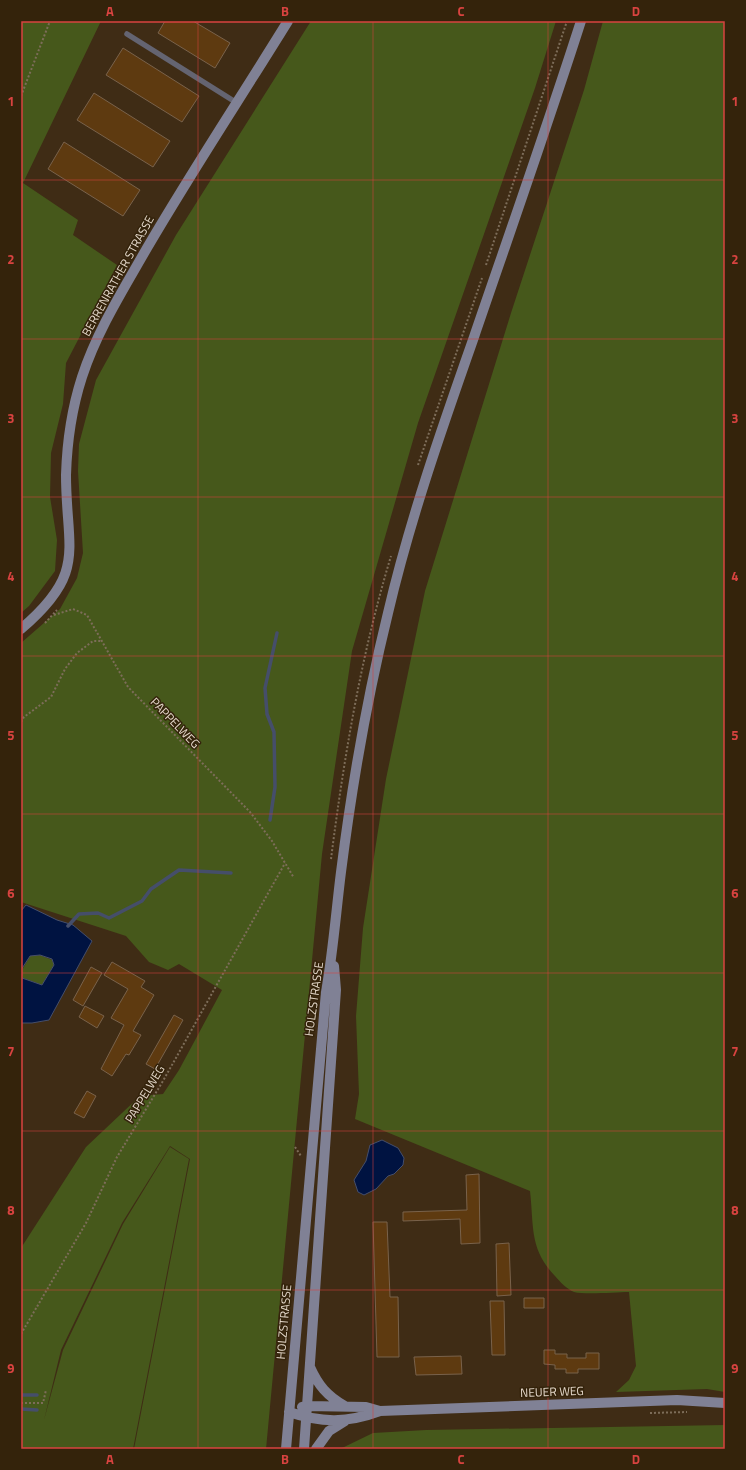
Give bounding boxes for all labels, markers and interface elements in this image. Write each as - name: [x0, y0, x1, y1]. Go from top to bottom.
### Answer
- text: A: [106, 1, 114, 21]
- text: B: [281, 1, 289, 21]
- text: C: [457, 1, 465, 21]
- text: D: [632, 1, 640, 21]
- text: 1: [7, 91, 15, 111]
- text: 1: [731, 91, 739, 111]
- street label: BERRENRATHER STRASSE: [76, 212, 159, 340]
- text: 2: [7, 249, 15, 269]
- text: 2: [731, 249, 739, 269]
- text: 3: [7, 408, 15, 428]
- text: 3: [731, 408, 739, 428]
- text: 4: [7, 566, 15, 586]
- text: 4: [731, 566, 739, 586]
- street label: PAPPELWEG: [146, 693, 205, 752]
- text: 5: [7, 725, 15, 745]
- text: 5: [731, 725, 739, 745]
- text: 6: [7, 883, 15, 903]
- text: 6: [731, 883, 739, 903]
- street label: HOLZSTRASSE: [299, 960, 328, 1037]
- text: 7: [7, 1041, 15, 1061]
- text: 7: [731, 1041, 739, 1061]
- street label: PAPPELWEG: [120, 1061, 169, 1126]
- text: 8: [7, 1200, 15, 1220]
- text: 8: [731, 1200, 739, 1220]
- street label: HOLZSTRASSE: [271, 1283, 296, 1360]
- text: 9: [7, 1358, 15, 1378]
- text: 9: [731, 1358, 739, 1378]
- street label: NEUER WEG: [520, 1381, 584, 1402]
- text: A: [106, 1449, 114, 1469]
- text: B: [281, 1449, 289, 1469]
- text: C: [457, 1449, 465, 1469]
- text: D: [632, 1449, 640, 1469]

